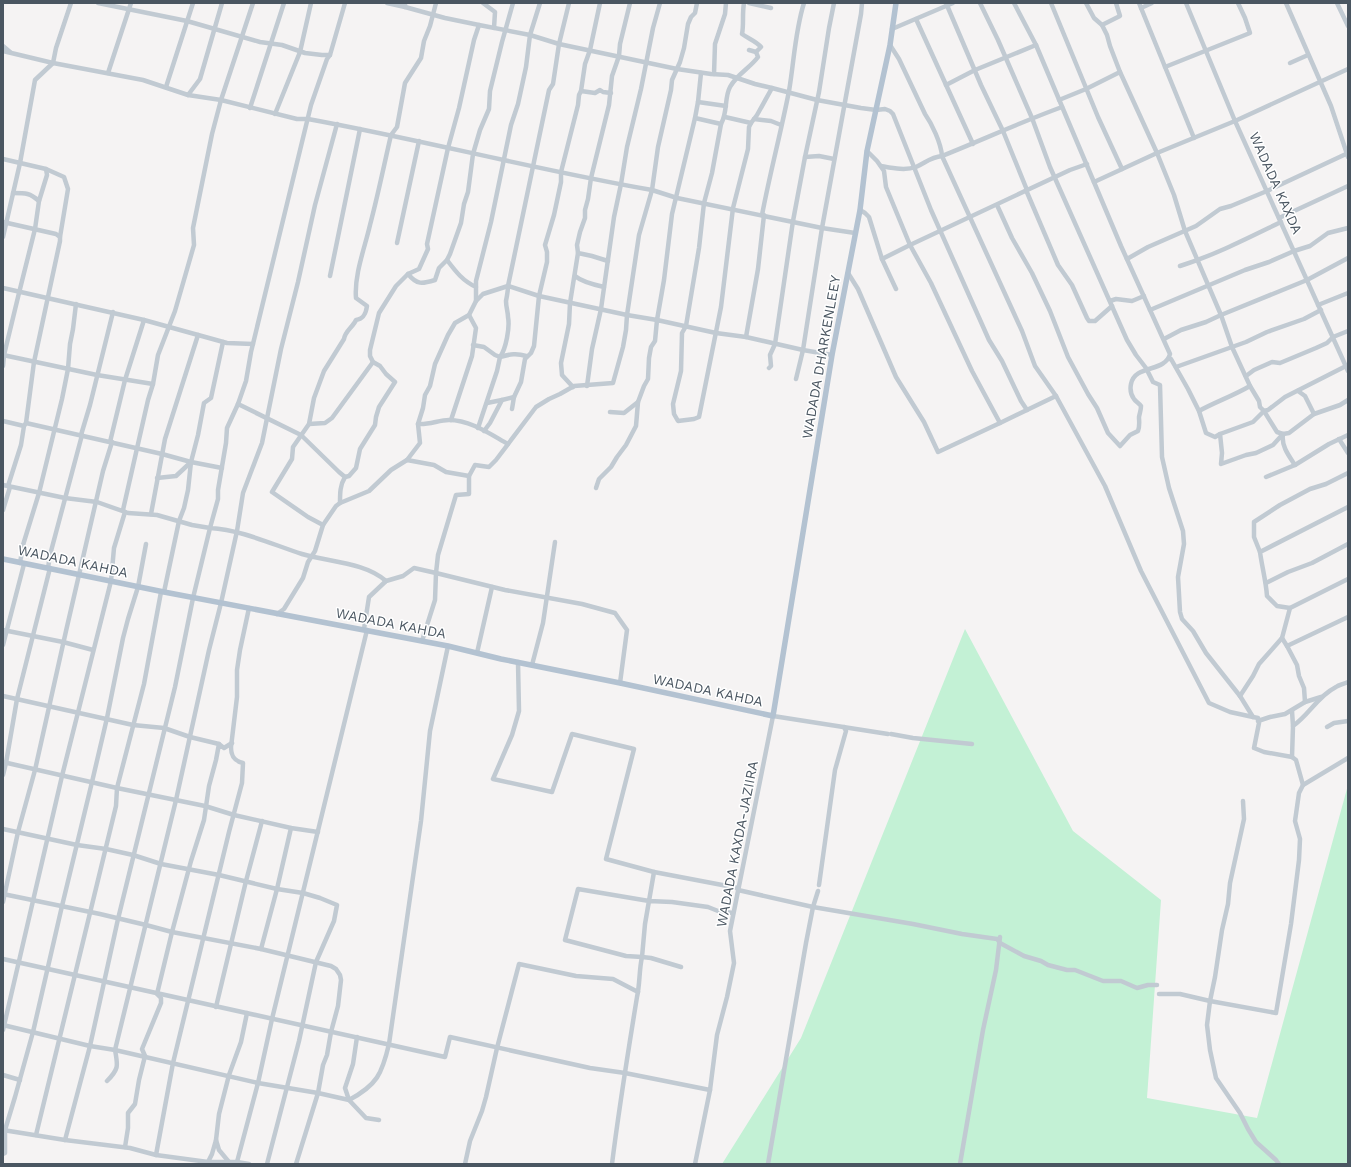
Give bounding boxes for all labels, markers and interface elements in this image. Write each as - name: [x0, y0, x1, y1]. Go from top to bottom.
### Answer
- street label: WADADA KAXDA: [1246, 130, 1306, 236]
- street label: WADADA DHARKENLEEY: [799, 274, 843, 440]
- street label: WADADA KAHDA: [16, 542, 130, 580]
- street label: WADADA KAHDA: [334, 604, 448, 642]
- street label: WADADA KAHDA: [651, 671, 765, 709]
- street label: WADADA KAXDA-JAZIIRA: [713, 759, 761, 929]

